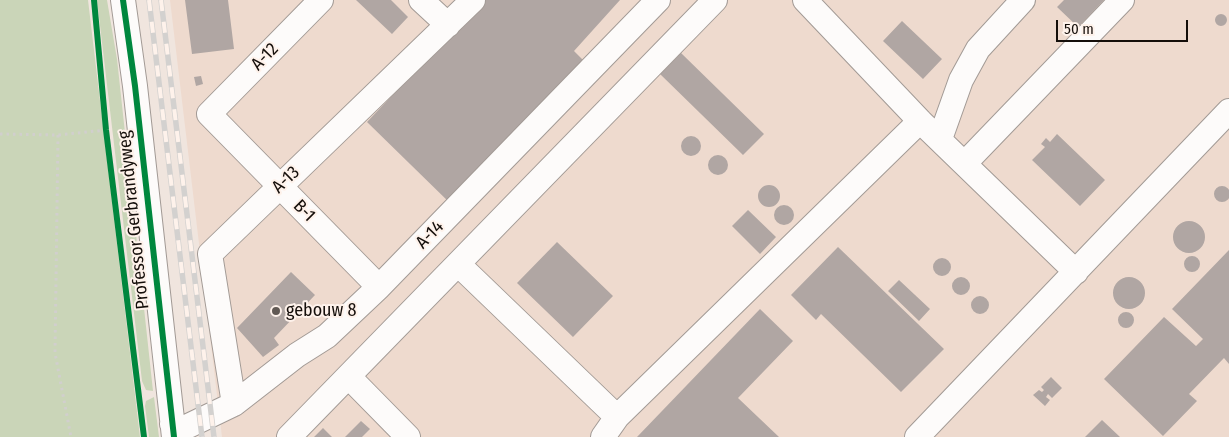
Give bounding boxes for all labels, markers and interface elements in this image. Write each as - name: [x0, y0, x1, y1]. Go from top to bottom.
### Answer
- scale bar: [1059, 10, 1192, 42]
- text: 50 m: [1064, 20, 1094, 38]
- street label: A-12: [247, 39, 283, 75]
- street label: Professor Gerbrandyweg: [114, 130, 154, 310]
- street label: A-13: [268, 162, 304, 198]
- street label: B-1: [288, 195, 320, 227]
- street label: A-14: [412, 217, 448, 253]
- place label: gebouw 8: [286, 300, 357, 322]
- marker: gebouw 8: [270, 305, 282, 317]

